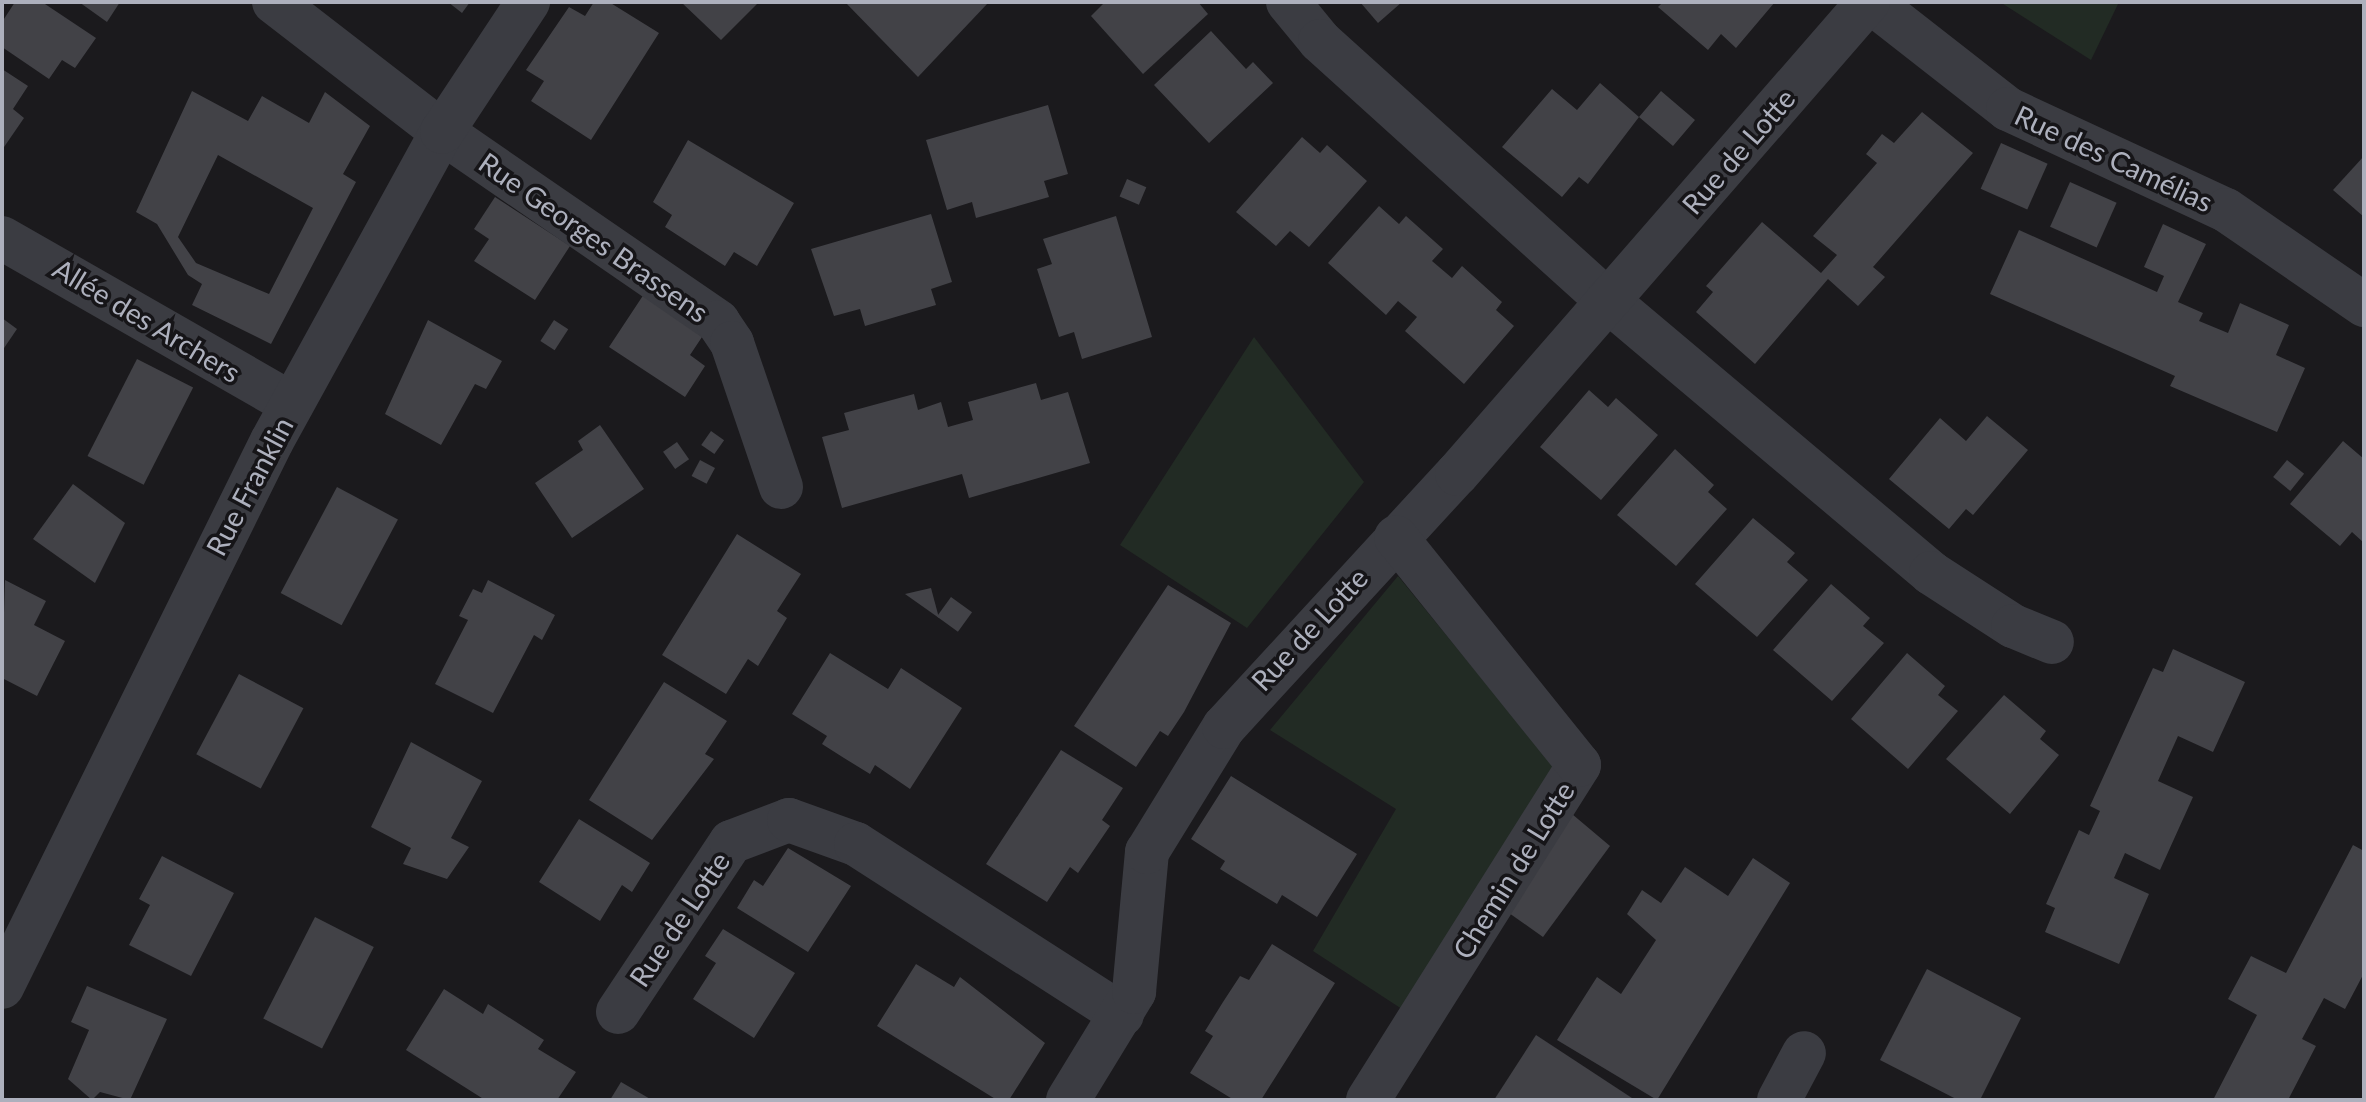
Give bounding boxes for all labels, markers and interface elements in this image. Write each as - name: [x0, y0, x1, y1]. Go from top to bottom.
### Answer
- street label: Rue de Lotte: [1674, 81, 1802, 221]
- street label: Rue des Camélias: [2010, 98, 2218, 218]
- street label: Rue Georges Brassens: [473, 145, 715, 329]
- street label: Allée des Archers: [47, 251, 247, 389]
- street label: Rue Franklin: [199, 411, 299, 561]
- street label: Rue de Lotte: [1244, 561, 1374, 697]
- street label: Chemin de Lotte: [1445, 775, 1581, 965]
- street label: Rue de Lotte: [622, 845, 736, 993]

